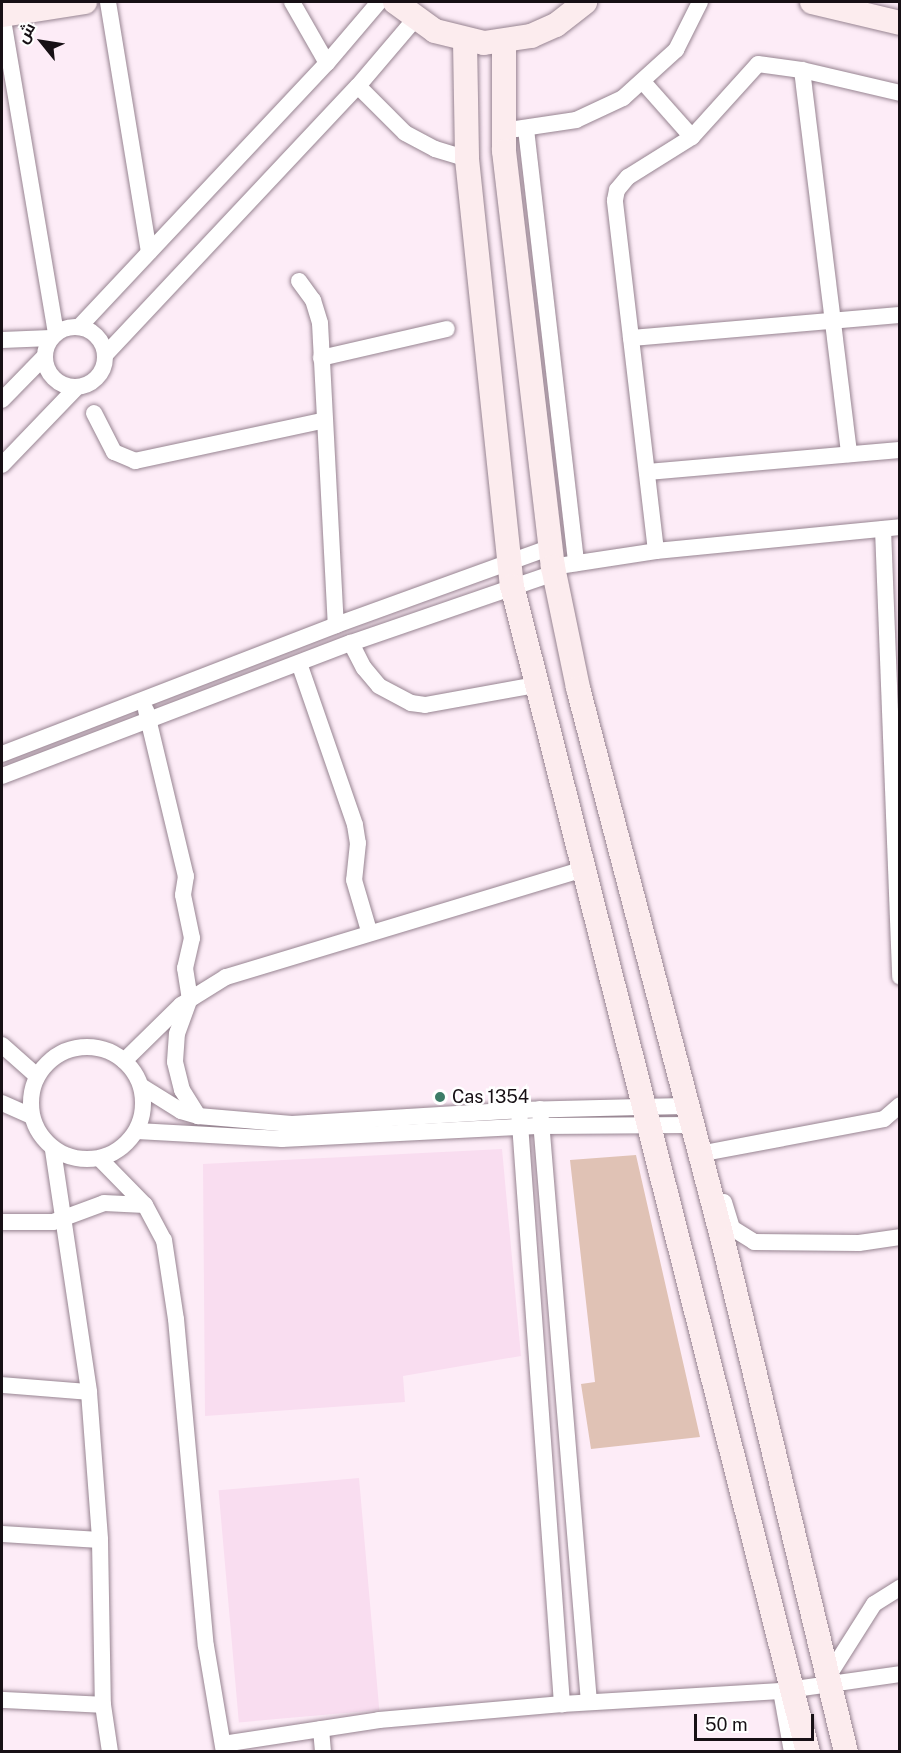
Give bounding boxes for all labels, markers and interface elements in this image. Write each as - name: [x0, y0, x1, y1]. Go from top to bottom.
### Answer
- north arrow: [12, 12, 72, 72]
- text: ش: [13, 19, 39, 46]
- place label: Cas 1354: [452, 1086, 529, 1108]
- marker: Cas 1354: [433, 1090, 447, 1104]
- scale bar: [697, 1702, 817, 1740]
- text: 50 m: [705, 1714, 748, 1735]

